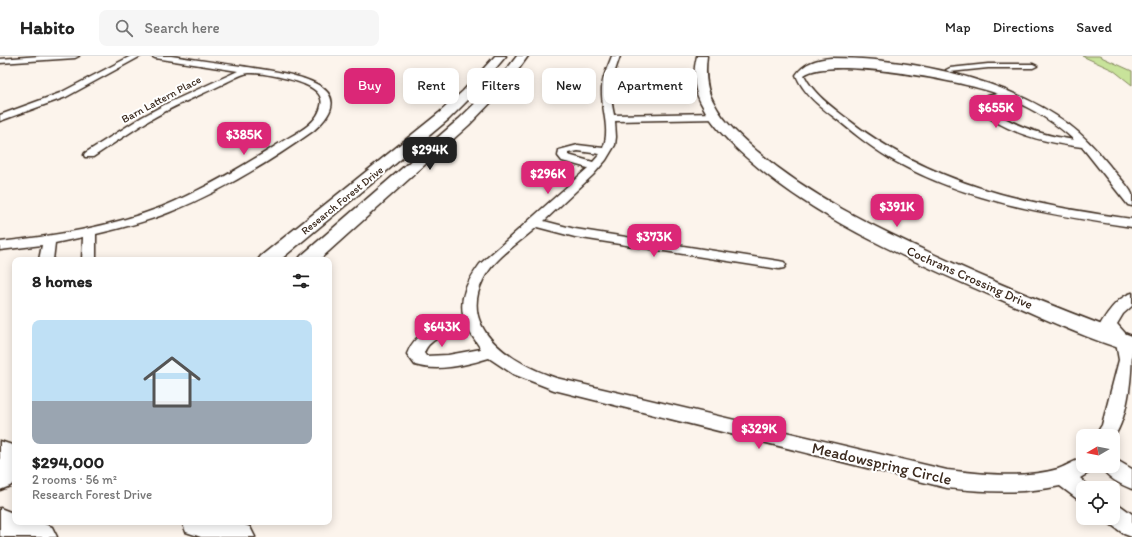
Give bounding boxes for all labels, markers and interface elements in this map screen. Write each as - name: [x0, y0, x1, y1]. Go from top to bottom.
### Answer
- search box: [99, 10, 379, 46]
- text: Habito: [20, 16, 75, 39]
- icon: search: [113, 17, 135, 39]
- text: Search here: [145, 19, 220, 37]
- text: Map: [945, 19, 971, 36]
- text: Directions: [993, 19, 1054, 36]
- text: Saved: [1076, 19, 1112, 36]
- chip: Buy: [344, 68, 395, 104]
- chip: Rent: [403, 68, 459, 104]
- chip: Filters: [467, 68, 534, 104]
- chip: New: [542, 68, 596, 104]
- chip: Apartment: [604, 68, 697, 104]
- street label: Barn Lattern Place: [119, 73, 203, 126]
- pin: $655K: [968, 95, 1024, 129]
- text: $655K: [978, 100, 1014, 115]
- pin: $385K: [216, 122, 272, 156]
- text: $385K: [226, 127, 262, 142]
- pin: $294K: [402, 137, 458, 171]
- text: $294K: [412, 142, 448, 157]
- pin: $296K: [520, 161, 576, 195]
- street label: Research Forest Drive: [299, 163, 386, 237]
- text: $296K: [530, 166, 566, 181]
- pin: $391K: [869, 194, 925, 228]
- text: $391K: [880, 199, 914, 214]
- pin: $373K: [626, 224, 682, 258]
- text: $373K: [636, 229, 672, 244]
- street label: Cochrans Crossing Drive: [904, 243, 1035, 312]
- icon: filters: [290, 270, 312, 292]
- text: 8 homes: [32, 271, 92, 291]
- pin: $643K: [414, 314, 470, 348]
- text: $643K: [424, 319, 460, 334]
- icon: home: [136, 346, 208, 418]
- pin: $329K: [731, 416, 787, 450]
- text: $329K: [741, 421, 777, 436]
- north arrow: [1076, 429, 1120, 473]
- map controls: [1076, 429, 1120, 525]
- street label: Meadowspring Circle: [810, 438, 954, 489]
- text: $294,000: [32, 452, 104, 472]
- text: 2 rooms · 56 m²: [32, 472, 117, 487]
- button: locate: [1076, 481, 1120, 525]
- text: Research Forest Drive: [32, 487, 152, 502]

